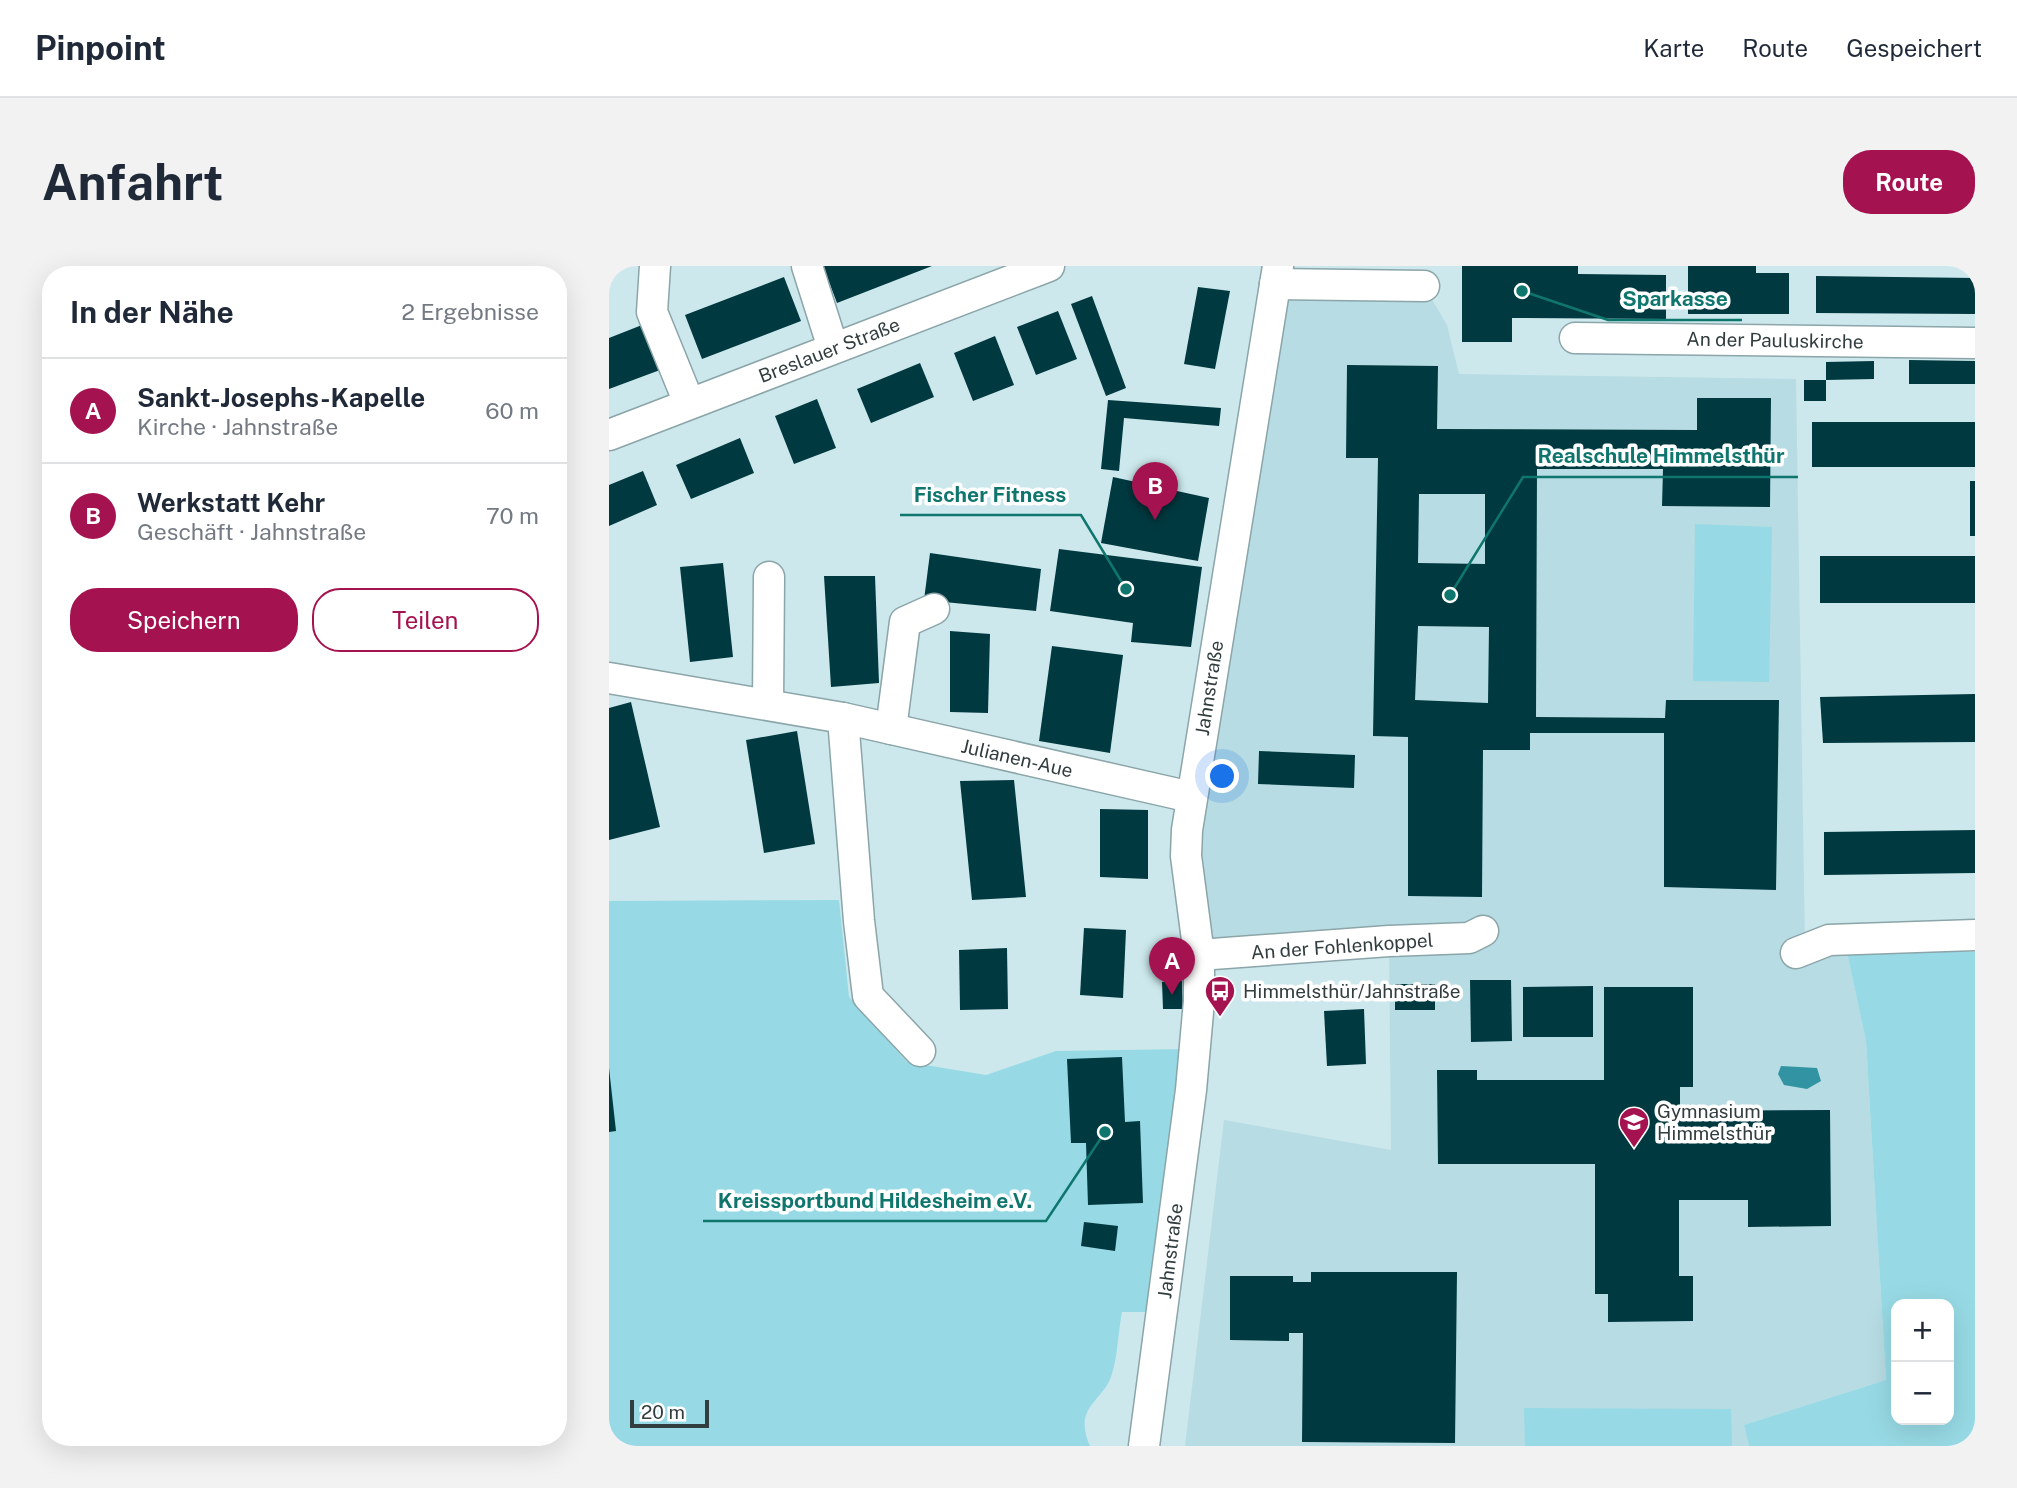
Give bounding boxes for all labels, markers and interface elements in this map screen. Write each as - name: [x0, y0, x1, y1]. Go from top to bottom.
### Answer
- text: Pinpoint: [35, 29, 166, 67]
- text: Karte: [1643, 34, 1704, 62]
- text: Route: [1742, 34, 1808, 62]
- text: Gespeichert: [1846, 34, 1982, 62]
- button: Route: [1843, 150, 1975, 214]
- text: Anfahrt: [42, 153, 223, 211]
- callout: Sparkasse: [1608, 278, 1742, 320]
- text: Sparkasse: [1622, 286, 1728, 311]
- text: In der Nähe: [70, 294, 234, 330]
- text: 2 Ergebnisse: [401, 298, 539, 325]
- street label: Breslauer Straße: [755, 313, 903, 387]
- street label: An der Pauluskirche: [1686, 327, 1864, 353]
- text: Sankt-Josephs-Kapelle: [137, 382, 425, 413]
- text: A: [85, 397, 101, 424]
- text: 60 m: [485, 397, 539, 424]
- text: Kirche · Jahnstraße: [137, 413, 338, 440]
- callout: Realschule Himmelsthür: [1523, 435, 1798, 477]
- text: Realschule Himmelsthür: [1537, 443, 1785, 468]
- pin: B: [1132, 462, 1178, 520]
- callout: Fischer Fitness: [900, 473, 1081, 515]
- text: Fischer Fitness: [914, 482, 1066, 507]
- text: Werkstatt Kehr: [137, 487, 325, 518]
- text: B: [85, 502, 101, 529]
- text: 70 m: [486, 502, 539, 529]
- text: Geschäft · Jahnstraße: [137, 518, 366, 545]
- button: Speichern: [70, 588, 298, 652]
- button: Teilen: [312, 588, 539, 652]
- street label: Jahnstraße: [1191, 639, 1227, 737]
- street label: Julianen-Aue: [959, 734, 1075, 782]
- your location: [1205, 759, 1239, 793]
- street label: An der Fohlenkoppel: [1250, 929, 1434, 963]
- pin: A: [1149, 937, 1195, 995]
- bus stop icon: Himmelsthür/Jahnstraße: [1203, 974, 1237, 1018]
- place label: Himmelsthür/Jahnstraße: [1243, 980, 1461, 1002]
- place label: Gymnasium Himmelsthür: [1657, 1100, 1772, 1144]
- school or university icon: Gymnasium Himmelsthür: [1617, 1105, 1651, 1149]
- callout: Kreissportbund Hildesheim e.V.: [703, 1179, 1046, 1221]
- text: Kreissportbund Hildesheim e.V.: [718, 1188, 1032, 1213]
- street label: Jahnstraße: [1153, 1202, 1187, 1300]
- map controls: [1891, 1299, 1954, 1425]
- button: +: [1891, 1299, 1954, 1362]
- button: −: [1891, 1362, 1954, 1425]
- scale bar: [630, 1397, 709, 1429]
- text: 20 m: [641, 1401, 685, 1423]

